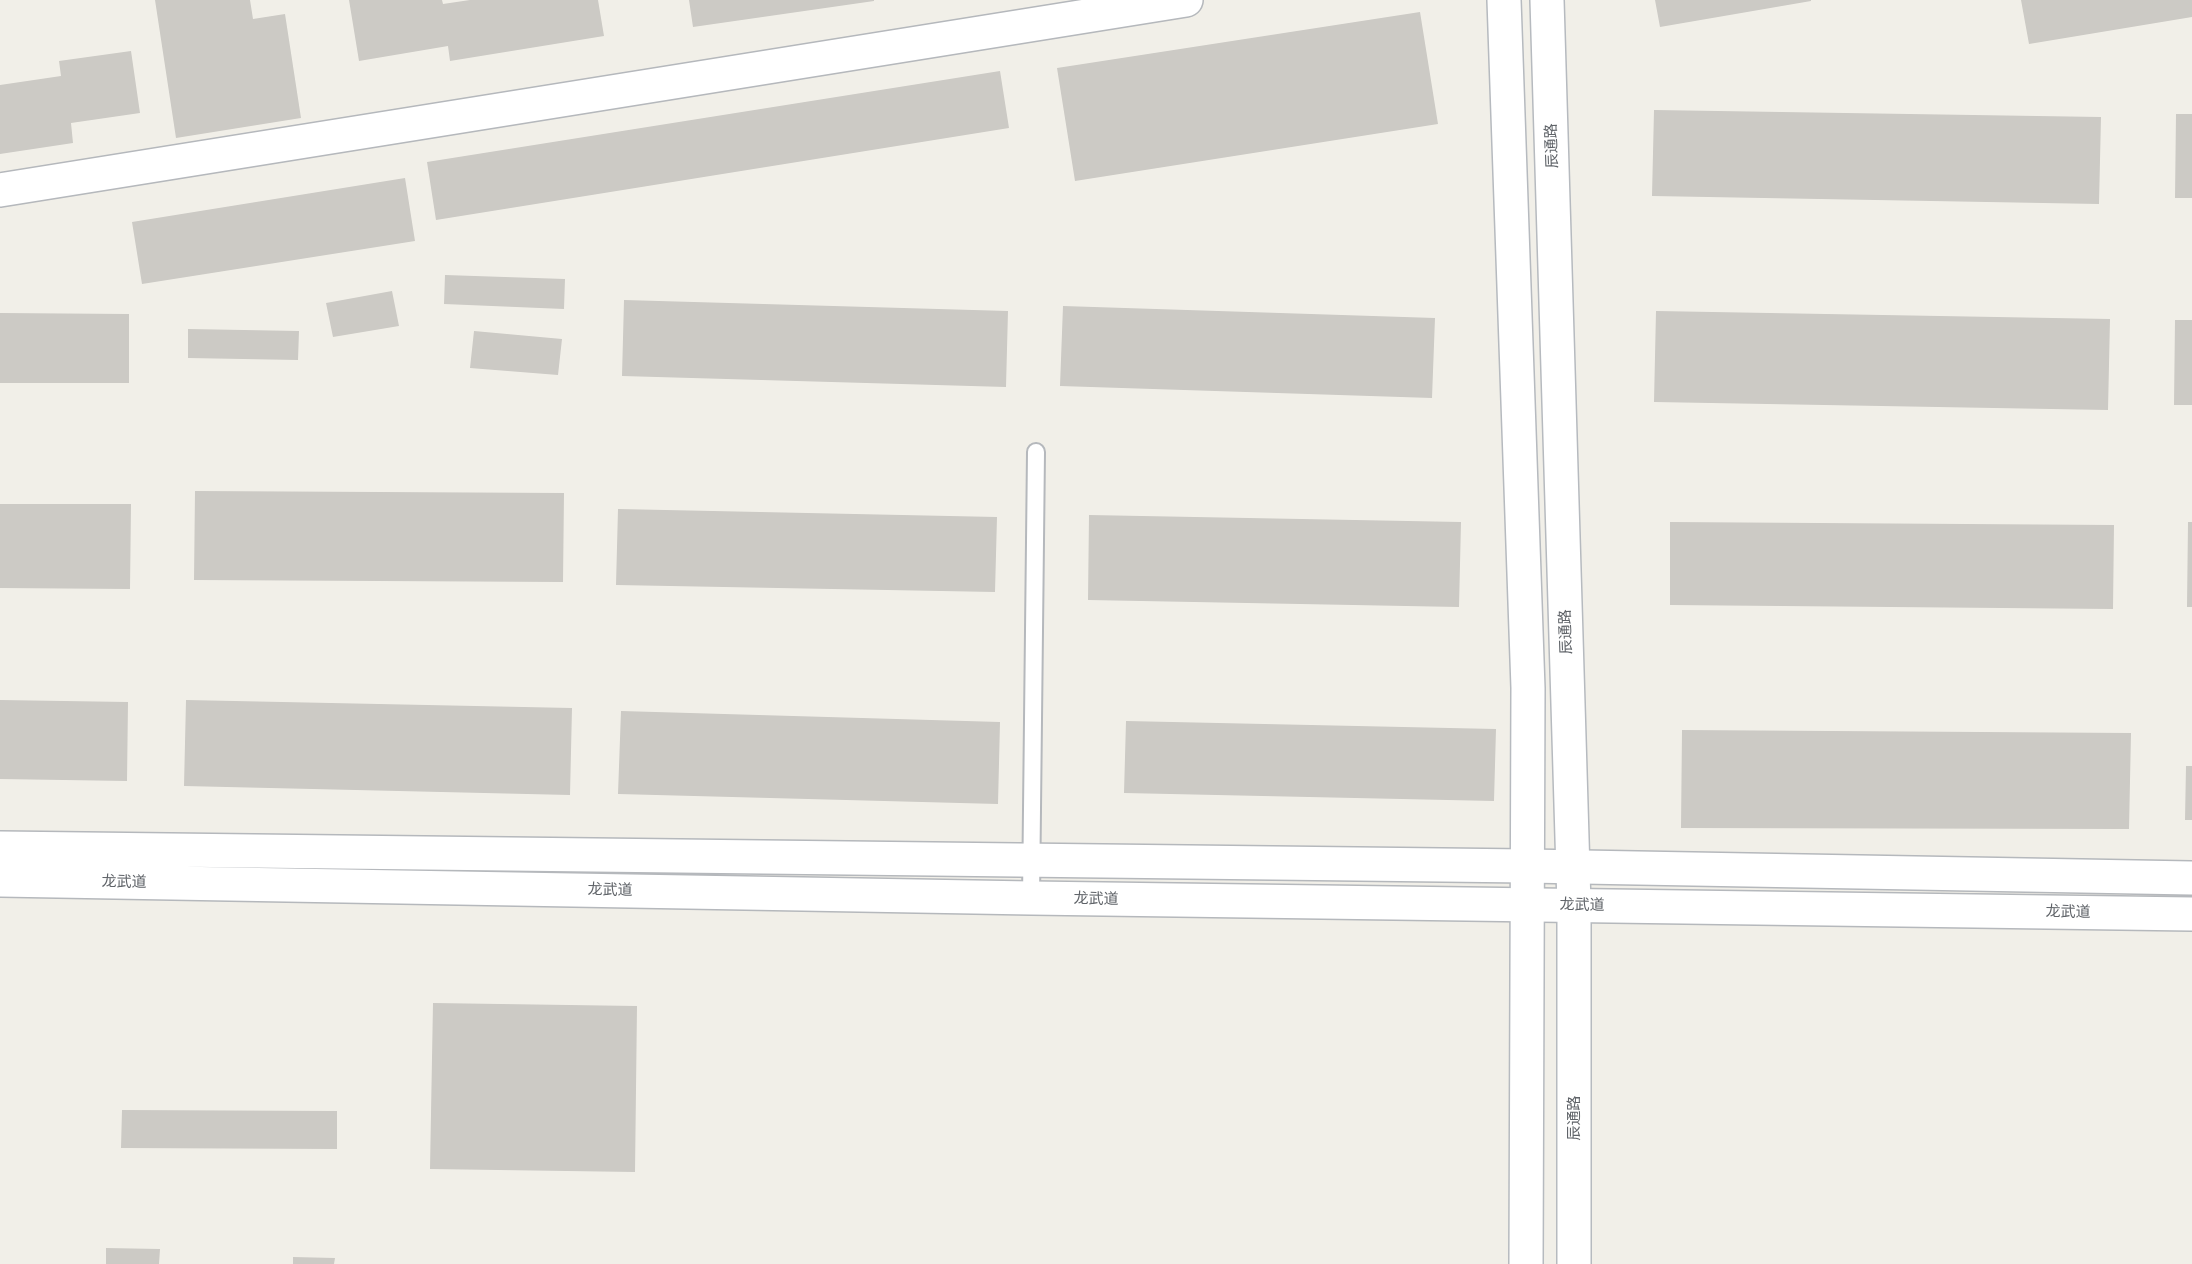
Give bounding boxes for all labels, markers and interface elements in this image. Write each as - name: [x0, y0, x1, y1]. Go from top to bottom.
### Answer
- street label: 辰通路: [1542, 123, 1562, 169]
- street label: 辰通路: [1556, 609, 1576, 655]
- street label: 龙武道: [101, 873, 147, 891]
- street label: 龙武道: [587, 881, 633, 899]
- street label: 龙武道: [1073, 890, 1119, 908]
- street label: 龙武道: [1559, 896, 1605, 914]
- street label: 龙武道: [2045, 903, 2091, 921]
- street label: 辰通路: [1565, 1096, 1583, 1140]

